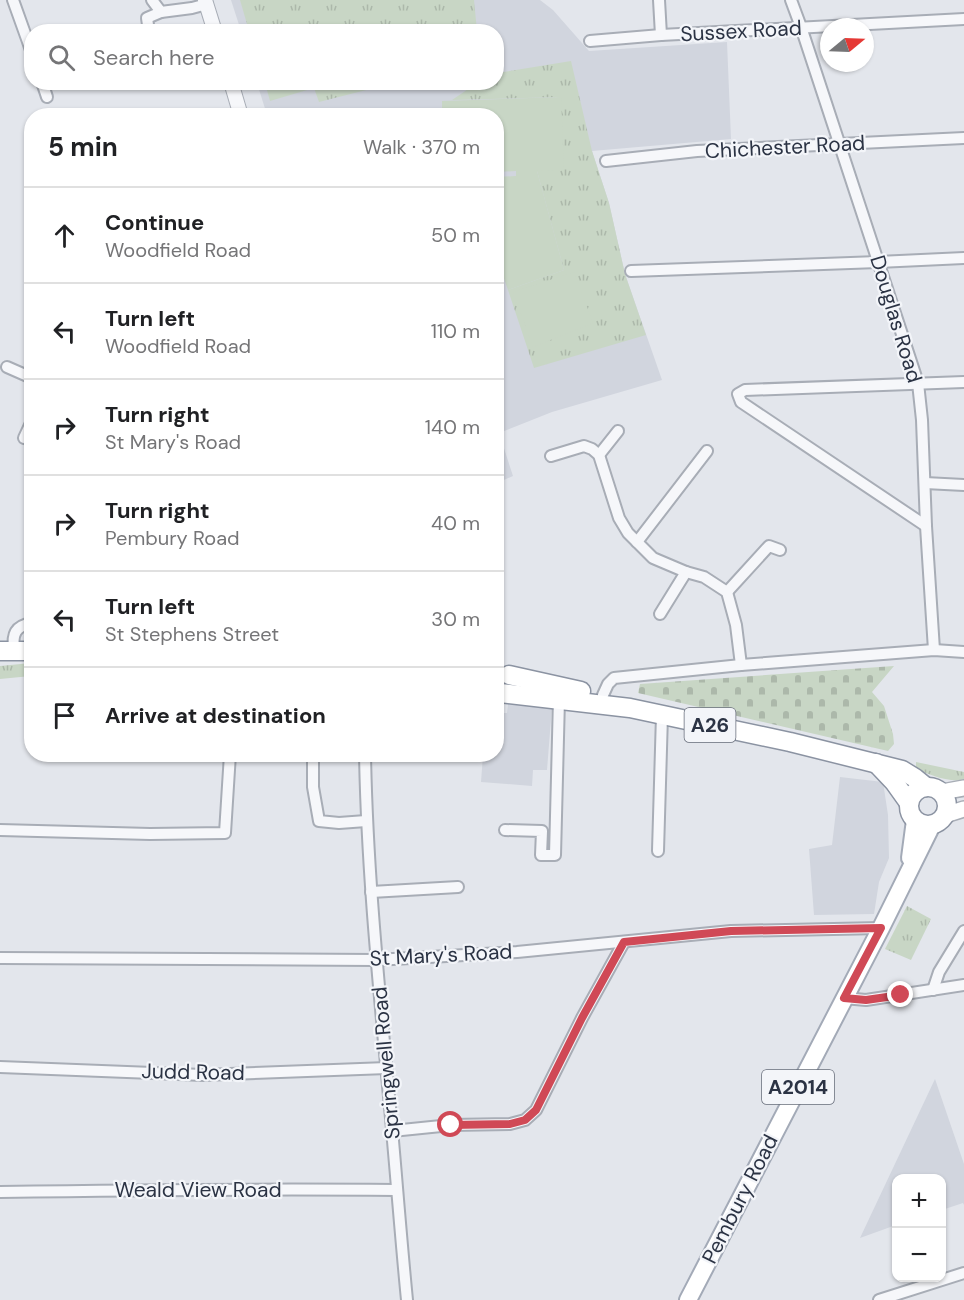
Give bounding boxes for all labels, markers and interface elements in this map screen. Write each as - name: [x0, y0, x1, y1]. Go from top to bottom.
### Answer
- street label: Sussex Road: [680, 14, 802, 48]
- north arrow: [820, 18, 874, 72]
- search box: [24, 24, 504, 90]
- icon: search: [45, 41, 78, 74]
- text: Search here: [93, 43, 214, 72]
- street label: Chichester Road: [704, 129, 866, 165]
- text: 5 min: [48, 130, 118, 164]
- text: Walk · 370 m: [363, 134, 480, 160]
- text: Continue: [105, 208, 204, 237]
- icon: ahead: [48, 219, 81, 252]
- text: 50 m: [431, 222, 480, 248]
- text: Woodfield Road: [105, 237, 251, 263]
- street label: Douglas Road: [863, 252, 929, 386]
- text: Turn left: [105, 304, 195, 333]
- icon: left: [48, 315, 81, 348]
- text: 110 m: [431, 318, 480, 344]
- text: Woodfield Road: [105, 333, 251, 359]
- text: Turn right: [105, 400, 210, 429]
- icon: right: [48, 411, 81, 444]
- text: 140 m: [425, 414, 480, 440]
- text: St Mary's Road: [105, 429, 241, 455]
- text: Turn right: [105, 496, 210, 525]
- icon: right: [48, 507, 81, 540]
- text: 40 m: [431, 510, 480, 536]
- text: Pembury Road: [105, 525, 240, 551]
- text: Turn left: [105, 592, 195, 621]
- icon: left: [48, 603, 81, 636]
- text: 30 m: [431, 606, 480, 632]
- text: St Stephens Street: [105, 621, 279, 647]
- icon: arrive: [48, 699, 81, 732]
- text: Arrive at destination: [105, 701, 326, 730]
- road number: A26: [684, 708, 736, 742]
- street label: St Mary's Road: [369, 937, 513, 973]
- route end: [887, 981, 913, 1007]
- street label: Springwell Road: [365, 985, 407, 1141]
- street label: Judd Road: [141, 1057, 245, 1087]
- road number: A2014: [762, 1070, 834, 1104]
- route start: [437, 1111, 463, 1137]
- street label: Pembury Road: [695, 1130, 785, 1268]
- map controls: [892, 1174, 946, 1282]
- button: +: [892, 1174, 946, 1228]
- street label: Weald View Road: [114, 1176, 282, 1204]
- button: −: [892, 1228, 946, 1282]

